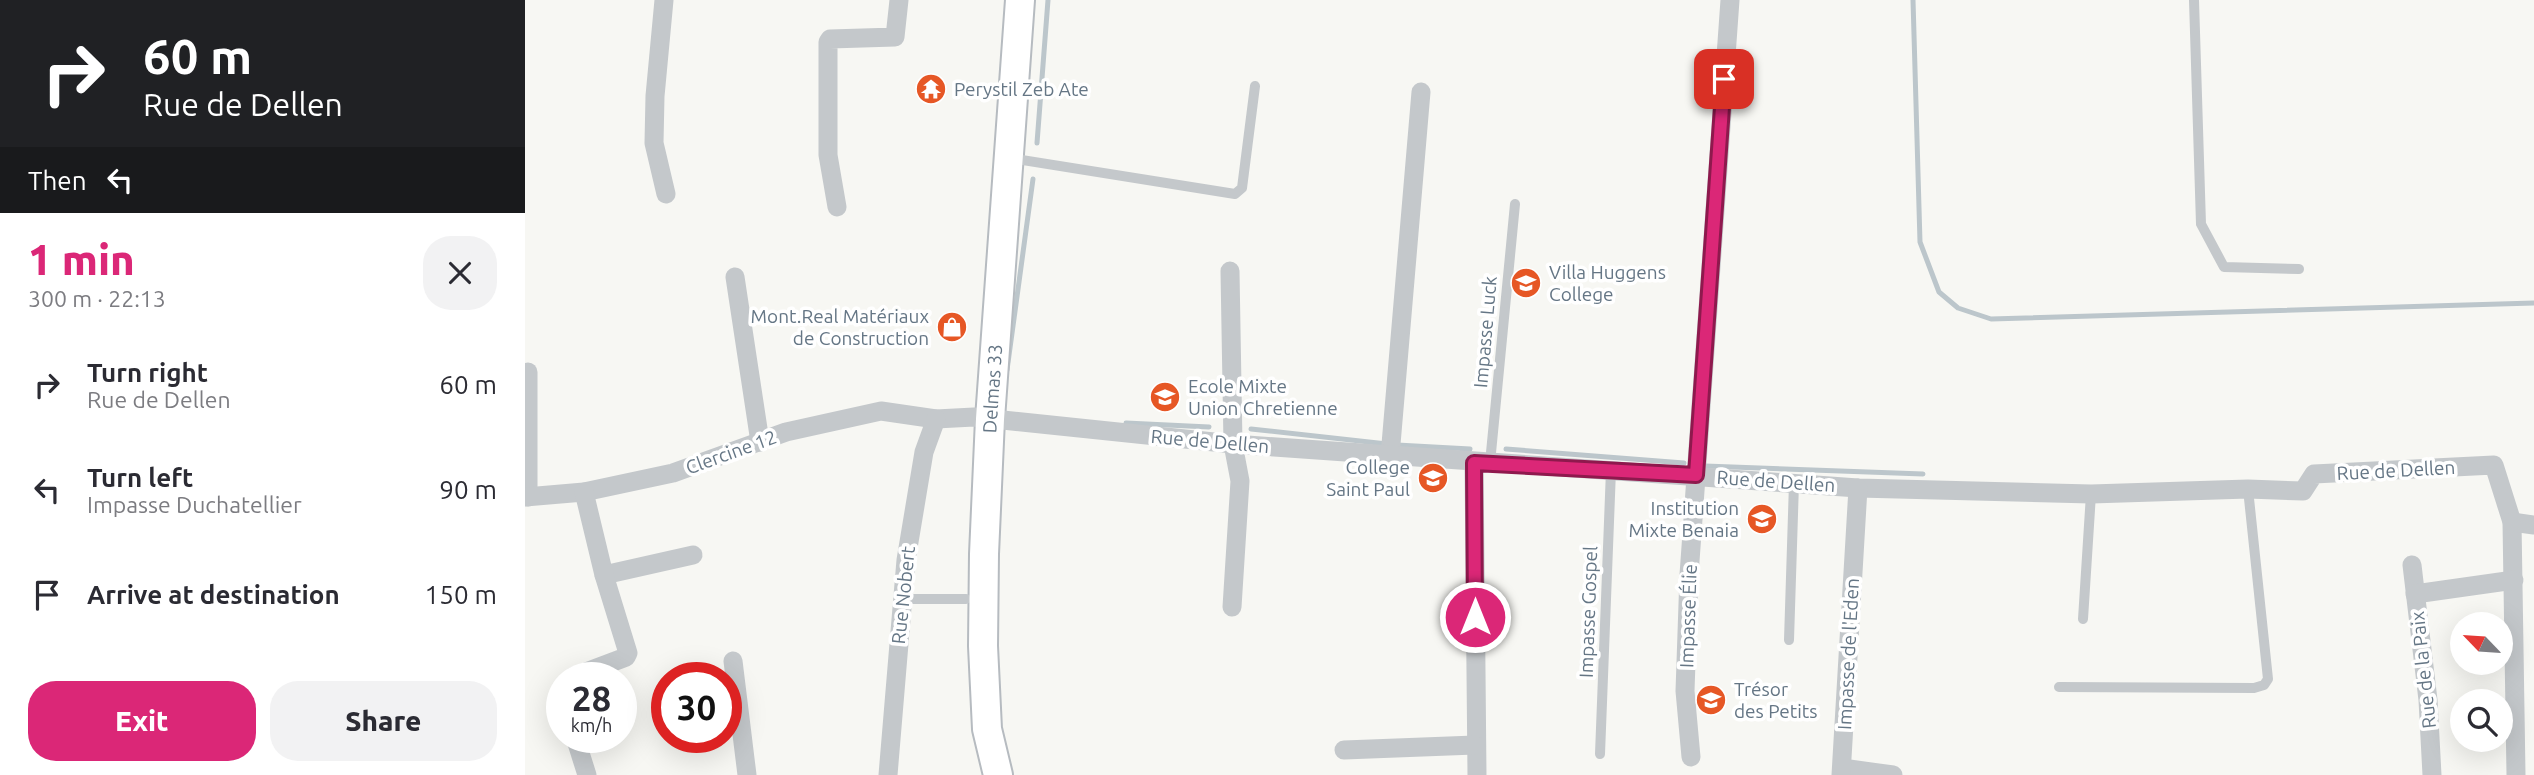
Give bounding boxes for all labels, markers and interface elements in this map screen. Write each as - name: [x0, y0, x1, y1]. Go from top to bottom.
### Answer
- icon: right: [28, 28, 119, 119]
- text: 60 m: [143, 28, 252, 83]
- pin: [1694, 49, 1754, 109]
- icon: arrive: [1705, 60, 1743, 98]
- temple icon: Perystil Zeb Ate: [914, 72, 948, 106]
- place label: Perystil Zeb Ate: [954, 78, 1089, 100]
- text: Rue de Dellen: [143, 86, 343, 122]
- icon: left: [101, 161, 139, 199]
- text: Then: [28, 166, 87, 195]
- text: 1 min: [28, 236, 135, 283]
- button: close: [423, 236, 497, 310]
- place label: Villa Huggens College: [1549, 261, 1666, 305]
- school or university icon: Villa Huggens College: [1509, 266, 1543, 300]
- street label: Impasse Luck: [1469, 275, 1501, 389]
- text: 300 m · 22:13: [28, 286, 166, 311]
- place label: Mont.Real Matériaux de Construction: [751, 305, 929, 349]
- shop icon: Mont.Real Matériaux de Construction: [935, 310, 969, 344]
- street label: Delmas 33: [978, 343, 1006, 434]
- text: Turn right: [87, 358, 208, 387]
- icon: right: [28, 366, 66, 404]
- text: 60 m: [439, 370, 497, 399]
- place label: Ecole Mixte Union Chretienne: [1188, 375, 1338, 419]
- school or university icon: Ecole Mixte Union Chretienne: [1148, 380, 1182, 414]
- text: Rue de Dellen: [87, 387, 231, 412]
- street label: Clercine 12: [683, 425, 779, 479]
- street label: Rue de Dellen: [1150, 425, 1270, 457]
- place label: College Saint Paul: [1326, 456, 1410, 500]
- street label: Rue de Dellen: [2336, 456, 2456, 484]
- school or university icon: College Saint Paul: [1416, 461, 1450, 495]
- text: Turn left: [87, 463, 193, 492]
- street label: Rue de Dellen: [1716, 466, 1836, 496]
- icon: left: [28, 471, 66, 509]
- text: 90 m: [439, 475, 497, 504]
- text: Impasse Duchatellier: [87, 492, 302, 517]
- place label: Institution Mixte Benaia: [1628, 497, 1739, 541]
- school or university icon: Institution Mixte Benaia: [1745, 502, 1779, 536]
- street label: Rue Nobert: [887, 544, 919, 645]
- street label: Impasse Gospel: [1575, 546, 1601, 678]
- street label: Impasse Élie: [1675, 564, 1701, 668]
- icon: arrive: [28, 576, 66, 614]
- street label: Impasse de l'Eden: [1833, 578, 1863, 730]
- text: Arrive at destination: [87, 580, 340, 609]
- text: 150 m: [425, 580, 497, 609]
- position arrow: [1438, 580, 1512, 654]
- street label: Rue de la Paix: [2406, 610, 2440, 730]
- north arrow: [2450, 612, 2513, 676]
- map controls: [2450, 612, 2513, 752]
- speed limit sign: 30: [651, 662, 742, 753]
- text: 28: [572, 678, 611, 718]
- place label: Trésor des Petits: [1734, 678, 1817, 722]
- button: Exit: [28, 681, 256, 761]
- button: Share: [270, 681, 497, 761]
- school or university icon: Trésor des Petits: [1694, 683, 1728, 717]
- button: search: [2450, 689, 2513, 752]
- text: km/h: [571, 715, 612, 735]

